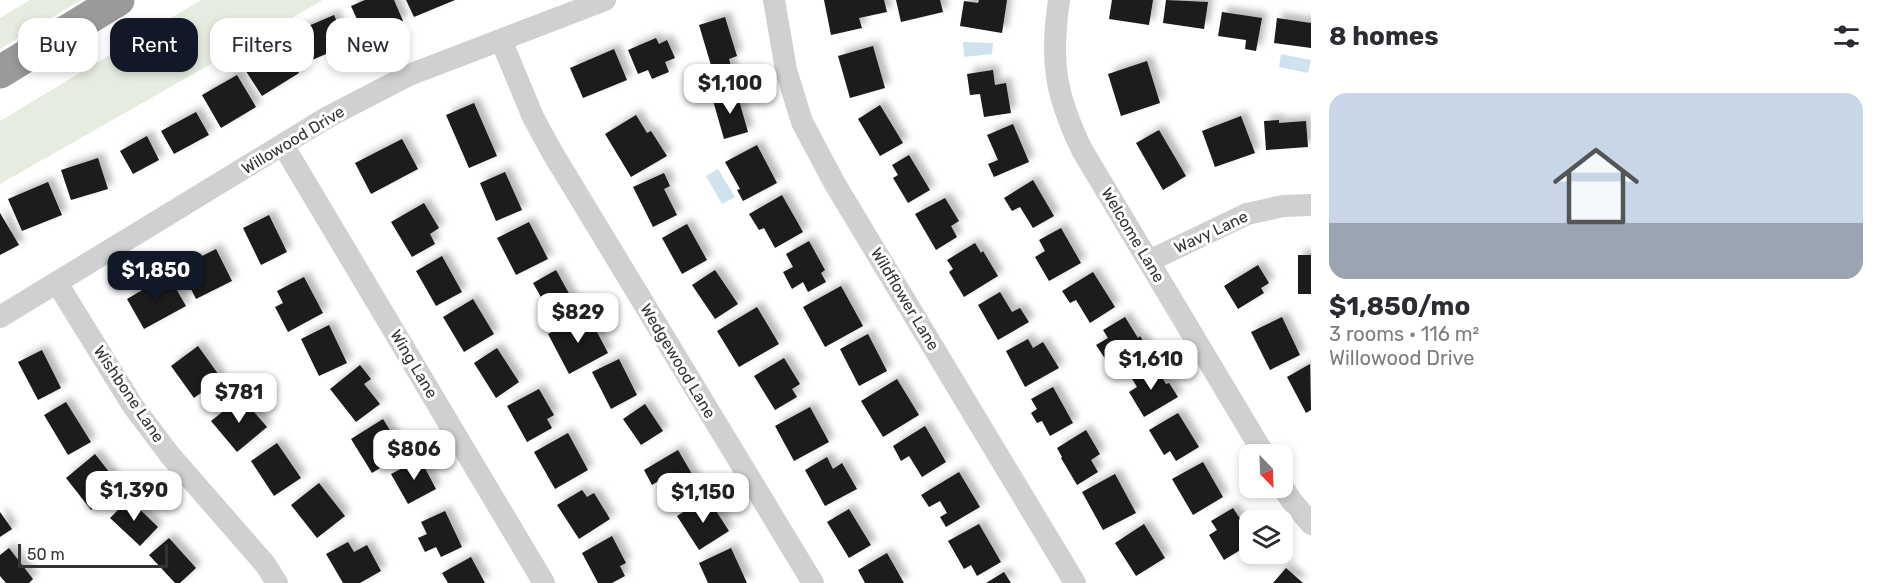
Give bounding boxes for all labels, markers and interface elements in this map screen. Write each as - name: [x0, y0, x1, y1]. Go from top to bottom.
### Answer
- chip: Buy: [18, 18, 98, 72]
- chip: Rent: [110, 18, 198, 72]
- chip: Filters: [210, 18, 314, 72]
- chip: New: [326, 18, 410, 72]
- icon: filters: [1830, 20, 1863, 53]
- text: 8 homes: [1329, 21, 1439, 52]
- pin: $1,100: [681, 64, 779, 115]
- text: $1,100: [698, 71, 762, 95]
- street label: Willowood Drive: [238, 102, 348, 178]
- icon: home: [1542, 132, 1650, 240]
- street label: Welcome Lane: [1097, 184, 1169, 286]
- street label: Wavy Lane: [1171, 207, 1251, 257]
- street label: Wildflower Lane: [867, 244, 943, 354]
- pin: $1,850: [107, 251, 205, 302]
- text: $1,850: [122, 258, 190, 282]
- text: $1,850/mo: [1329, 291, 1470, 322]
- pin: $829: [542, 293, 614, 344]
- text: $829: [552, 300, 604, 324]
- street label: Wedgewood Lane: [636, 300, 720, 422]
- text: 3 rooms · 116 m²: [1329, 322, 1479, 346]
- street label: Wing Lane: [386, 326, 442, 402]
- pin: $1,610: [1102, 340, 1200, 391]
- street label: Wishbone Lane: [90, 342, 168, 446]
- text: Willowood Drive: [1329, 346, 1474, 370]
- text: $1,610: [1119, 347, 1183, 371]
- pin: $781: [203, 373, 275, 424]
- text: $781: [215, 380, 263, 404]
- pin: $806: [378, 430, 450, 481]
- text: $806: [387, 437, 441, 461]
- north arrow: [1239, 444, 1293, 498]
- map controls: [1239, 444, 1293, 564]
- pin: $1,390: [85, 471, 183, 522]
- pin: $1,150: [654, 473, 752, 524]
- text: $1,390: [100, 478, 168, 502]
- text: $1,150: [671, 480, 735, 504]
- button: layers: [1239, 510, 1293, 564]
- scale bar: [18, 541, 168, 568]
- text: 50 m: [27, 545, 65, 564]

